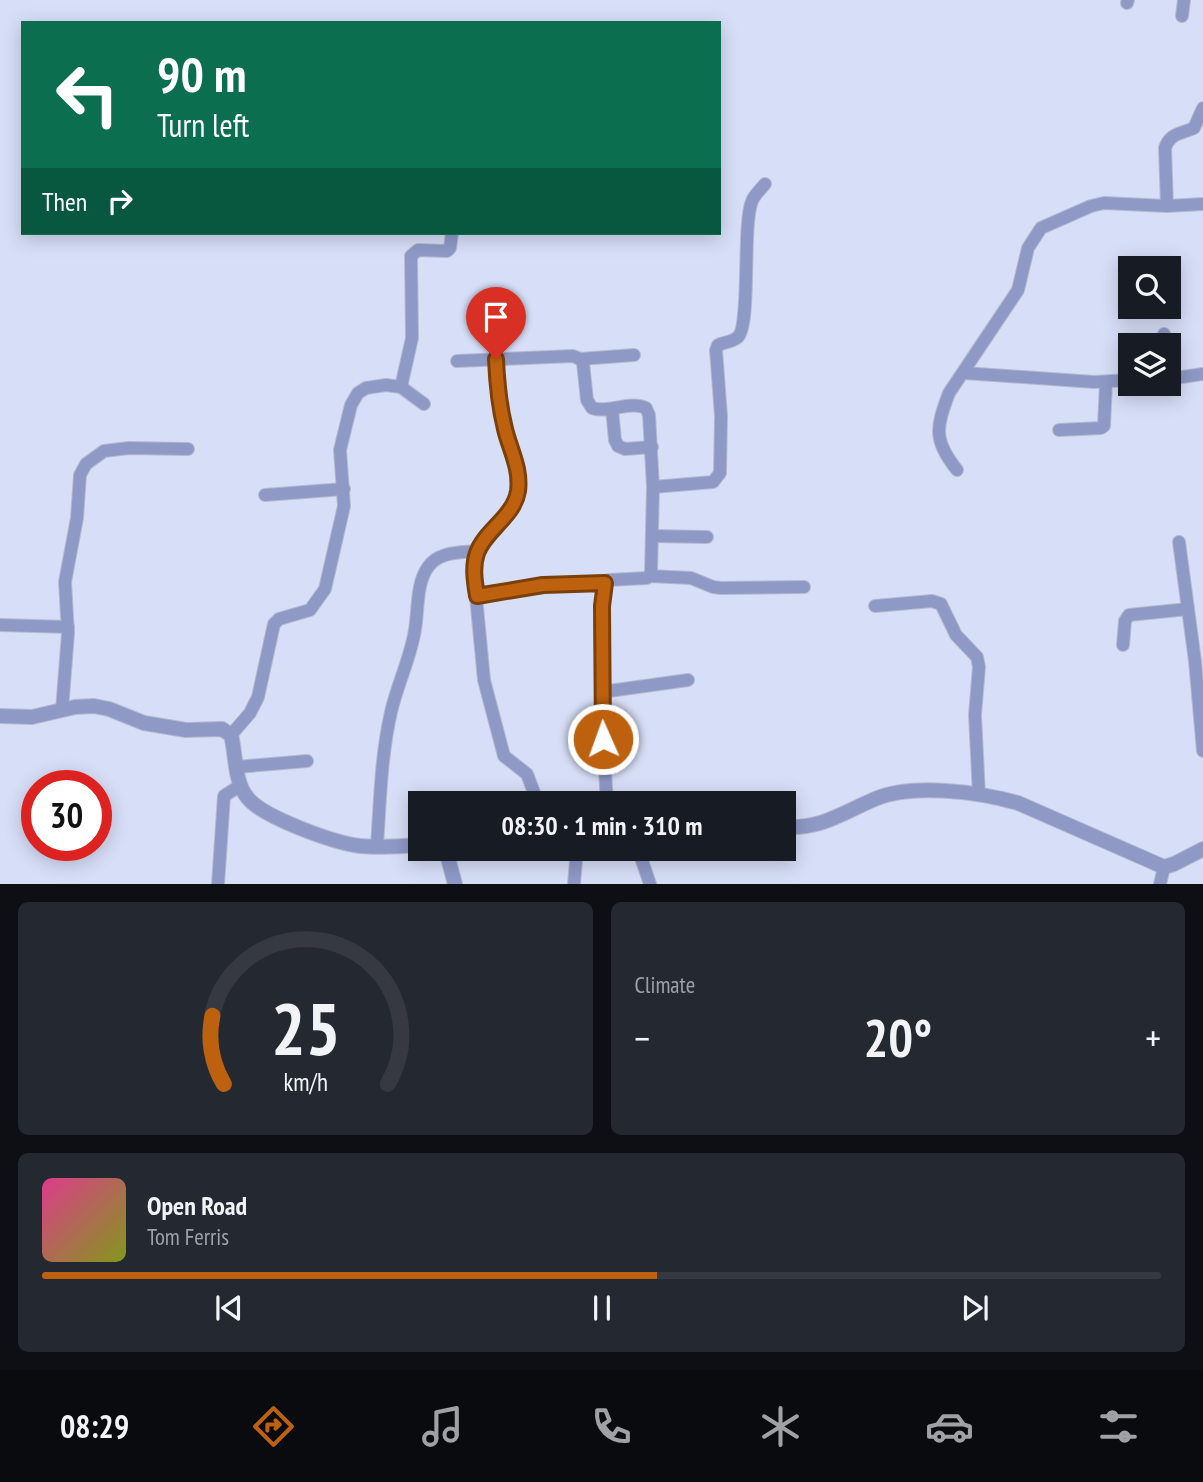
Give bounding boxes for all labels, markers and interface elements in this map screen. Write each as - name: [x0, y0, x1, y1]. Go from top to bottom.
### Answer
- text: 90 m: [157, 42, 246, 106]
- icon: left: [42, 49, 133, 140]
- text: Turn left: [157, 104, 249, 146]
- icon: right: [101, 182, 139, 220]
- text: Then: [42, 185, 87, 218]
- map controls: [1118, 256, 1181, 396]
- button: search: [1118, 256, 1181, 319]
- pin: [466, 287, 526, 359]
- icon: arrive: [477, 298, 515, 336]
- button: layers: [1118, 333, 1181, 396]
- position arrow: [566, 702, 640, 776]
- speed limit sign: 30: [21, 770, 112, 861]
- text: 08:30 · 1 min · 310 m: [502, 809, 702, 842]
- text: Climate: [635, 970, 695, 999]
- text: 25: [270, 981, 340, 1075]
- text: 20°: [863, 1004, 932, 1071]
- text: −: [635, 1013, 650, 1062]
- text: +: [1145, 1013, 1161, 1062]
- text: km/h: [283, 1066, 327, 1098]
- text: Open Road: [147, 1189, 247, 1222]
- text: Tom Ferris: [147, 1222, 229, 1251]
- icon: previous: [210, 1289, 248, 1327]
- icon: pause: [583, 1289, 621, 1327]
- icon: next: [956, 1289, 994, 1327]
- icon: directions: [249, 1402, 298, 1451]
- icon: music: [418, 1402, 467, 1451]
- icon: phone: [587, 1402, 636, 1451]
- icon: climate: [756, 1402, 805, 1451]
- icon: car: [925, 1402, 974, 1451]
- icon: filters: [1094, 1402, 1143, 1451]
- text: 08:29: [60, 1405, 129, 1447]

